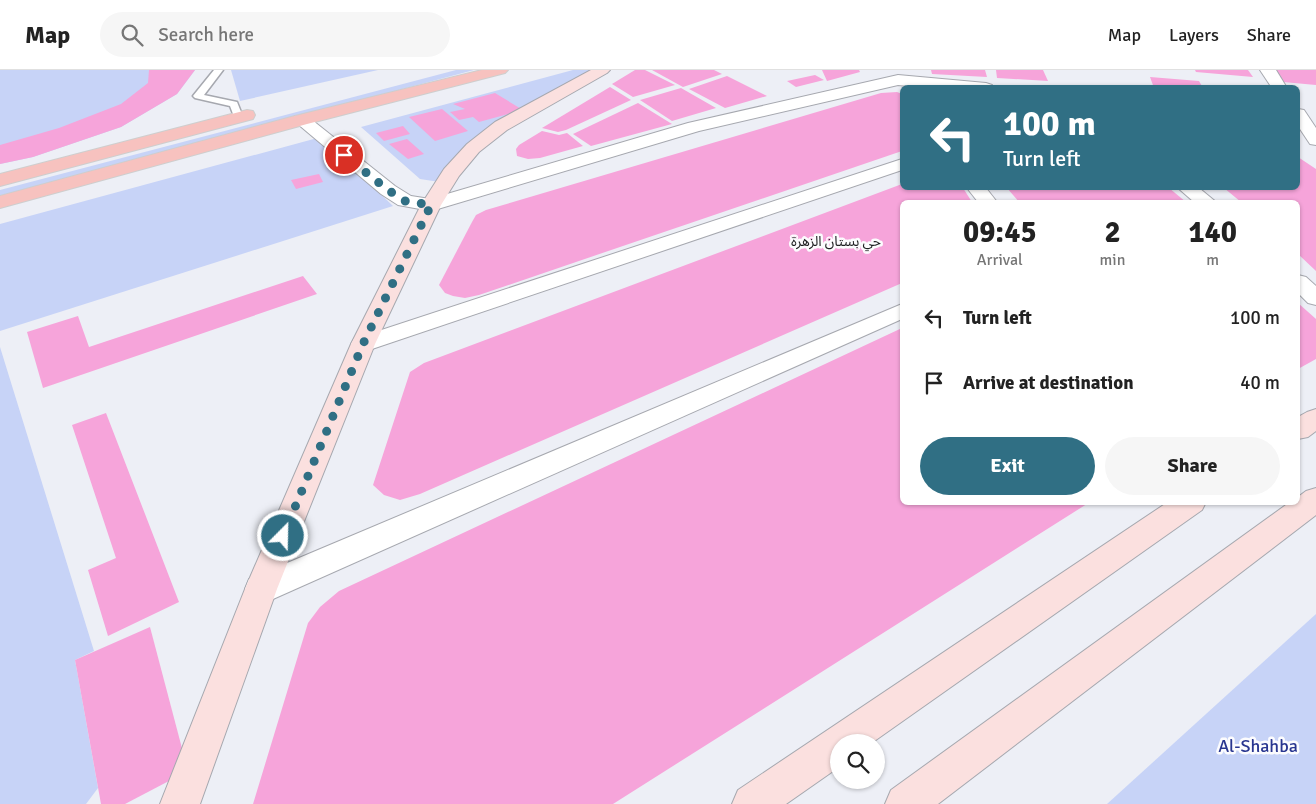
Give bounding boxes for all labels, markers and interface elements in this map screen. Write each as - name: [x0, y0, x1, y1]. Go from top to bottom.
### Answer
- search box: [100, 12, 450, 57]
- text: Map: [25, 20, 70, 50]
- icon: search: [118, 21, 146, 49]
- text: Search here: [158, 23, 254, 47]
- text: Map: [1108, 24, 1141, 46]
- text: Layers: [1169, 24, 1219, 46]
- text: Share: [1247, 24, 1291, 46]
- text: 100 m: [1003, 102, 1096, 145]
- icon: left: [920, 105, 985, 170]
- pin: [323, 134, 365, 176]
- icon: arrive: [330, 141, 358, 169]
- text: Turn left: [1003, 145, 1081, 172]
- text: 09:45: [963, 214, 1037, 251]
- text: 2: [1104, 214, 1121, 251]
- text: 140: [1188, 214, 1237, 251]
- district label: حي بستان الزهرة: [791, 233, 881, 252]
- text: Arrival: [977, 250, 1023, 270]
- text: min: [1100, 250, 1125, 270]
- text: m: [1206, 250, 1219, 270]
- icon: left: [920, 304, 948, 332]
- text: Turn left: [963, 306, 1032, 330]
- text: 100 m: [1230, 306, 1280, 330]
- icon: arrive: [920, 369, 948, 397]
- text: Arrive at destination: [963, 371, 1134, 395]
- text: 40 m: [1240, 371, 1280, 395]
- button: Exit: [920, 437, 1095, 495]
- button: Share: [1105, 437, 1280, 495]
- position arrow: [256, 509, 308, 561]
- map controls: [830, 734, 885, 789]
- button: search: [830, 734, 885, 789]
- park label: Al-Shahba: [1218, 735, 1298, 757]

